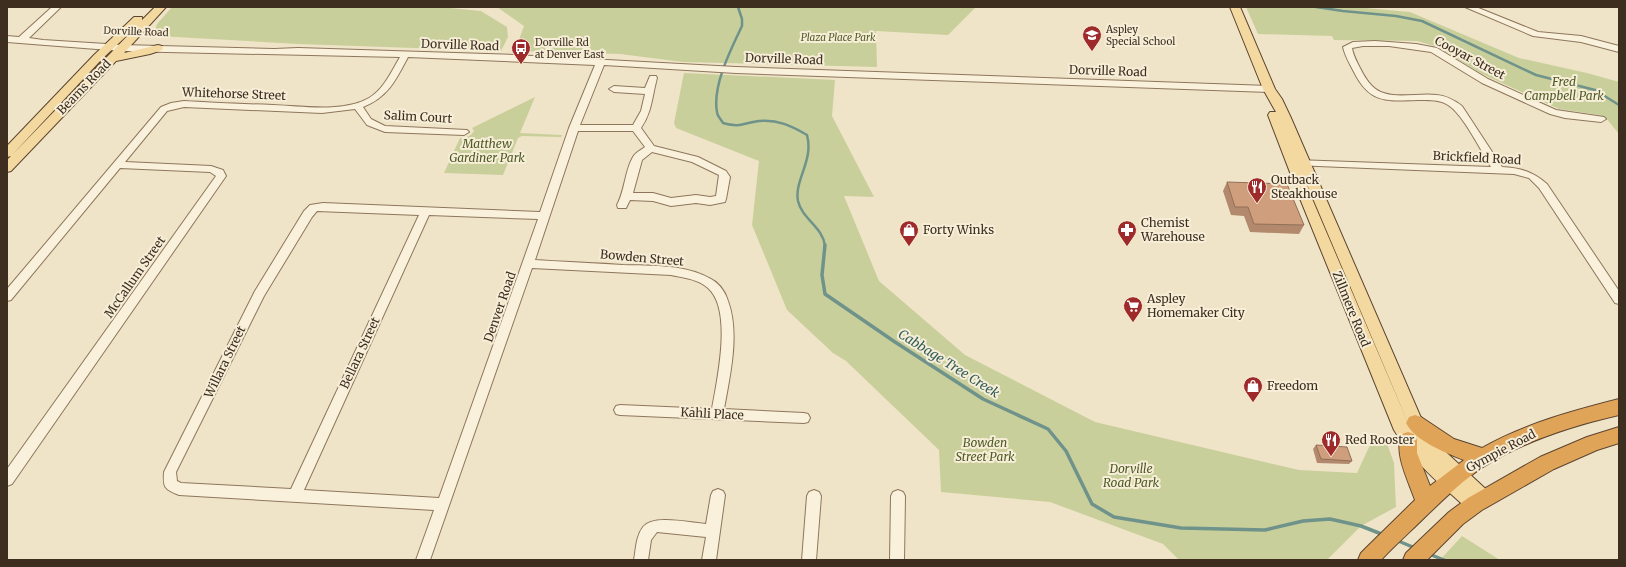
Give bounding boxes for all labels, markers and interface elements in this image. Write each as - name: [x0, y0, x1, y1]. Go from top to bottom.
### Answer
- place label: Aspley Special School: [1105, 23, 1175, 48]
- street label: Dorville Road: [103, 24, 169, 39]
- school or university icon: Aspley Special School: [1081, 24, 1103, 52]
- park label: Plaza Place Park: [801, 31, 876, 44]
- street label: Cooyar Street: [1432, 33, 1508, 83]
- street label: Dorville Road: [421, 36, 499, 53]
- place label: Dorville Rd at Denver East: [535, 36, 605, 61]
- bus stop icon: Dorville Rd at Denver East: [510, 37, 532, 65]
- street label: Dorville Road: [745, 50, 823, 67]
- street label: Beams Road: [54, 56, 114, 117]
- street label: Dorville Road: [1069, 62, 1147, 79]
- park label: Fred Campbell Park: [1524, 74, 1604, 103]
- street label: Whitehorse Street: [181, 84, 287, 103]
- street label: Salim Court: [383, 107, 453, 126]
- park label: Matthew Gardiner Park: [449, 136, 525, 165]
- street label: Brickfield Road: [1432, 148, 1522, 167]
- place label: Outback Steakhouse: [1271, 172, 1337, 201]
- restaurant icon: Outback Steakhouse: [1246, 176, 1268, 204]
- place label: Chemist Warehouse: [1140, 215, 1205, 244]
- shop icon: Forty Winks: [898, 219, 920, 247]
- pharmacy icon: Chemist Warehouse: [1116, 219, 1138, 247]
- place label: Forty Winks: [923, 222, 994, 237]
- street label: McCallum Street: [101, 233, 169, 320]
- street label: Bowden Street: [600, 246, 685, 269]
- street label: Zillmere Road: [1329, 269, 1373, 349]
- street label: Denver Road: [480, 270, 519, 344]
- place label: Aspley Homemaker City: [1146, 291, 1245, 320]
- supermarket icon: Aspley Homemaker City: [1122, 295, 1144, 323]
- street label: Bellara Street: [336, 314, 383, 391]
- street label: Willara Street: [200, 323, 249, 401]
- water label: Cabbage Tree Creek: [895, 325, 1003, 401]
- shop icon: Freedom: [1242, 375, 1264, 403]
- place label: Freedom: [1267, 378, 1318, 393]
- street label: Kahli Place: [680, 404, 744, 423]
- street label: Gympie Road: [1463, 426, 1538, 475]
- restaurant icon: Red Rooster: [1320, 429, 1342, 457]
- place label: Red Rooster: [1345, 432, 1415, 447]
- park label: Bowden Street Park: [955, 435, 1015, 464]
- park label: Dorville Road Park: [1103, 461, 1160, 490]

